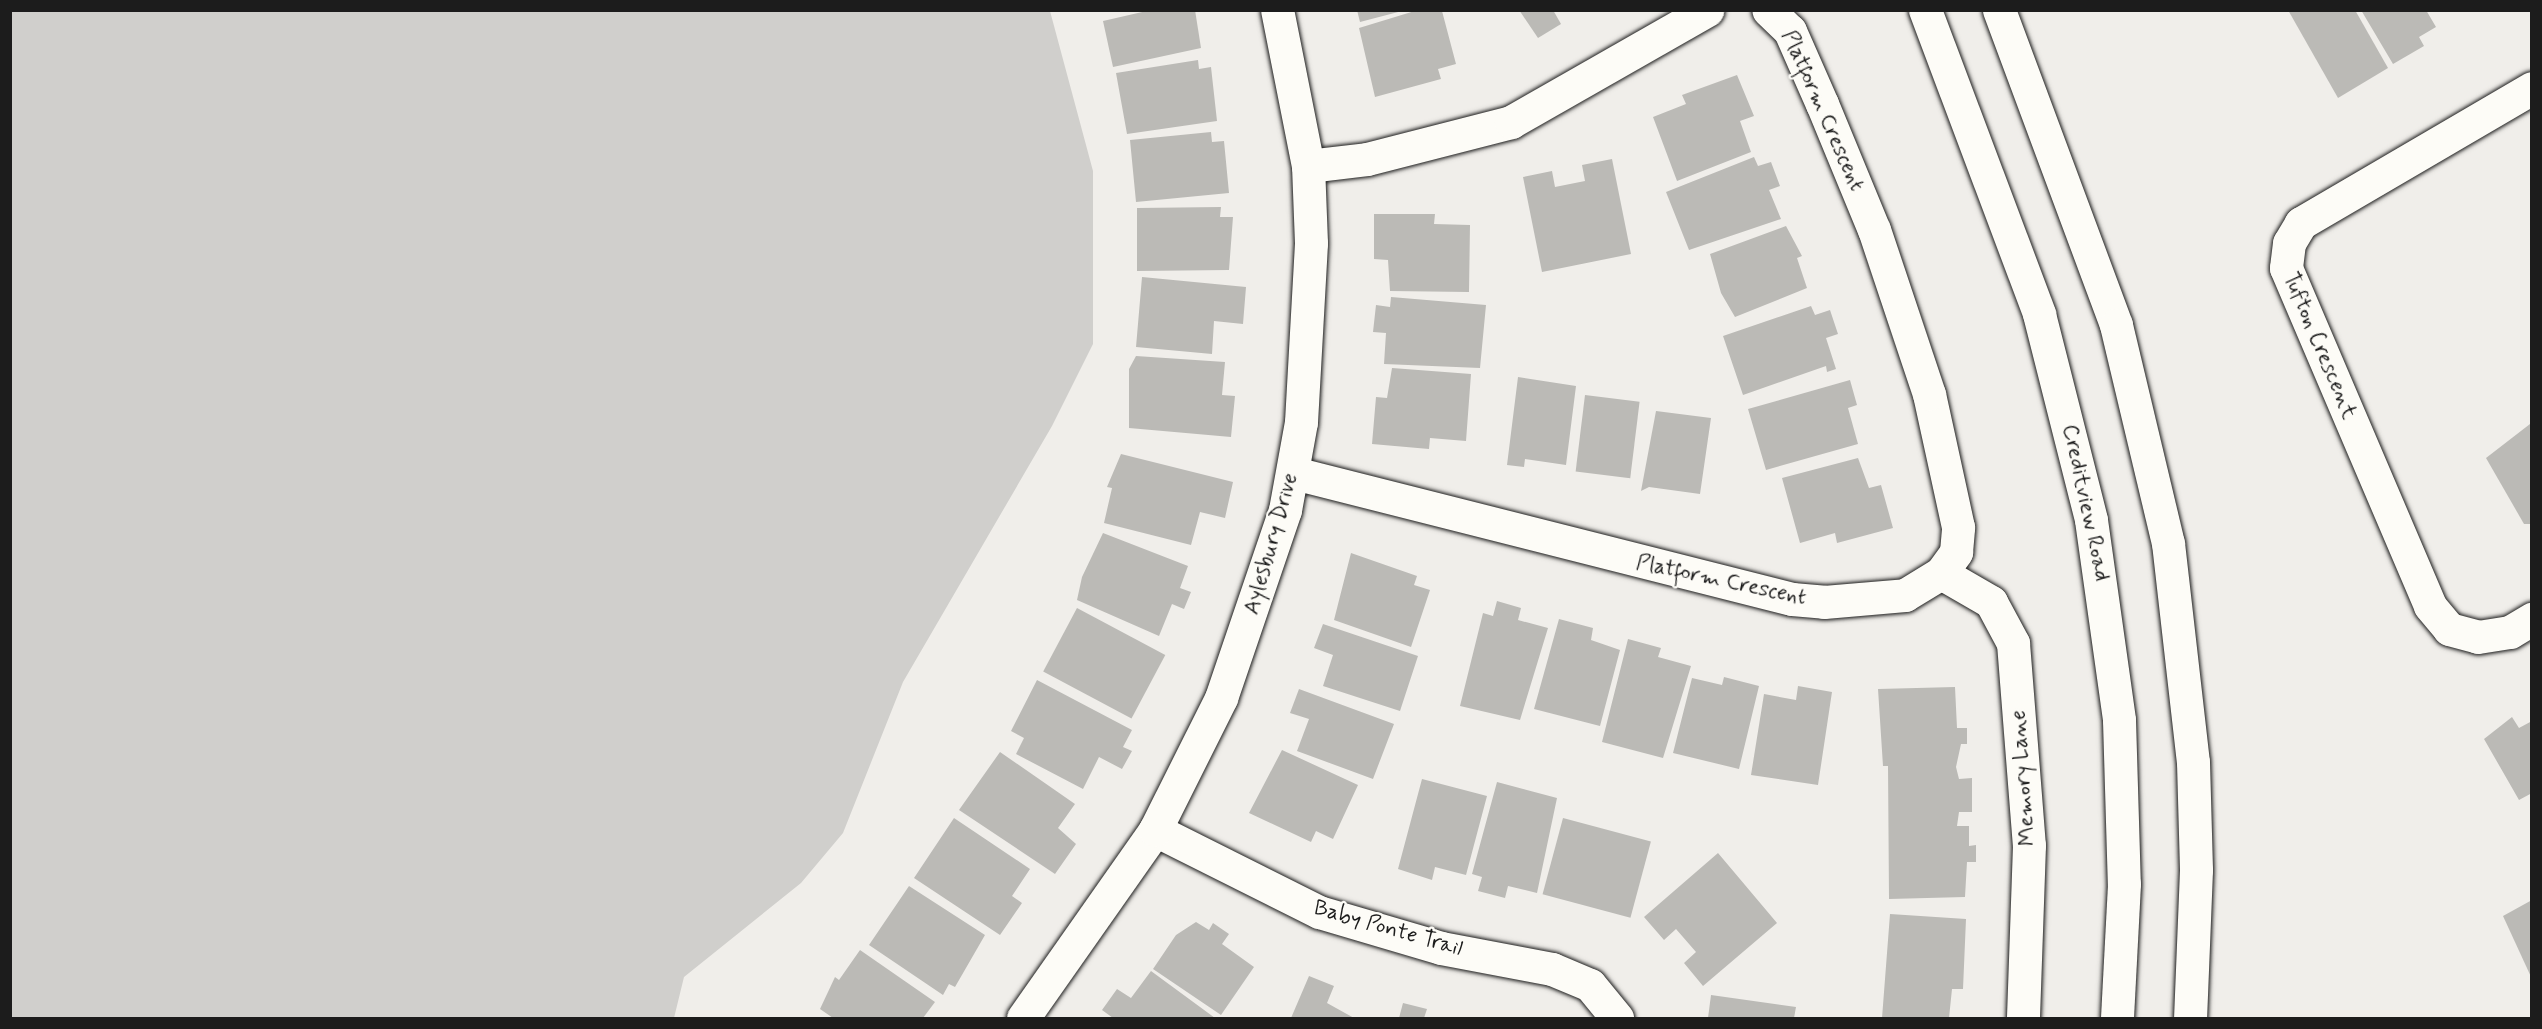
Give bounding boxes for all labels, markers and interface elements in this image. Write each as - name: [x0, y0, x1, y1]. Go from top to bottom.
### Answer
- street label: Platform Crescent: [1774, 25, 1870, 197]
- street label: Tufton Crescent: [2278, 272, 2360, 420]
- street label: Creditview Road: [2056, 423, 2114, 583]
- street label: Aylesbury Drive: [1239, 470, 1305, 618]
- street label: Platform Crescent: [1632, 550, 1810, 612]
- street label: Memory Lane: [2006, 710, 2042, 846]
- street label: Baby Ponte Trail: [1311, 895, 1465, 963]

